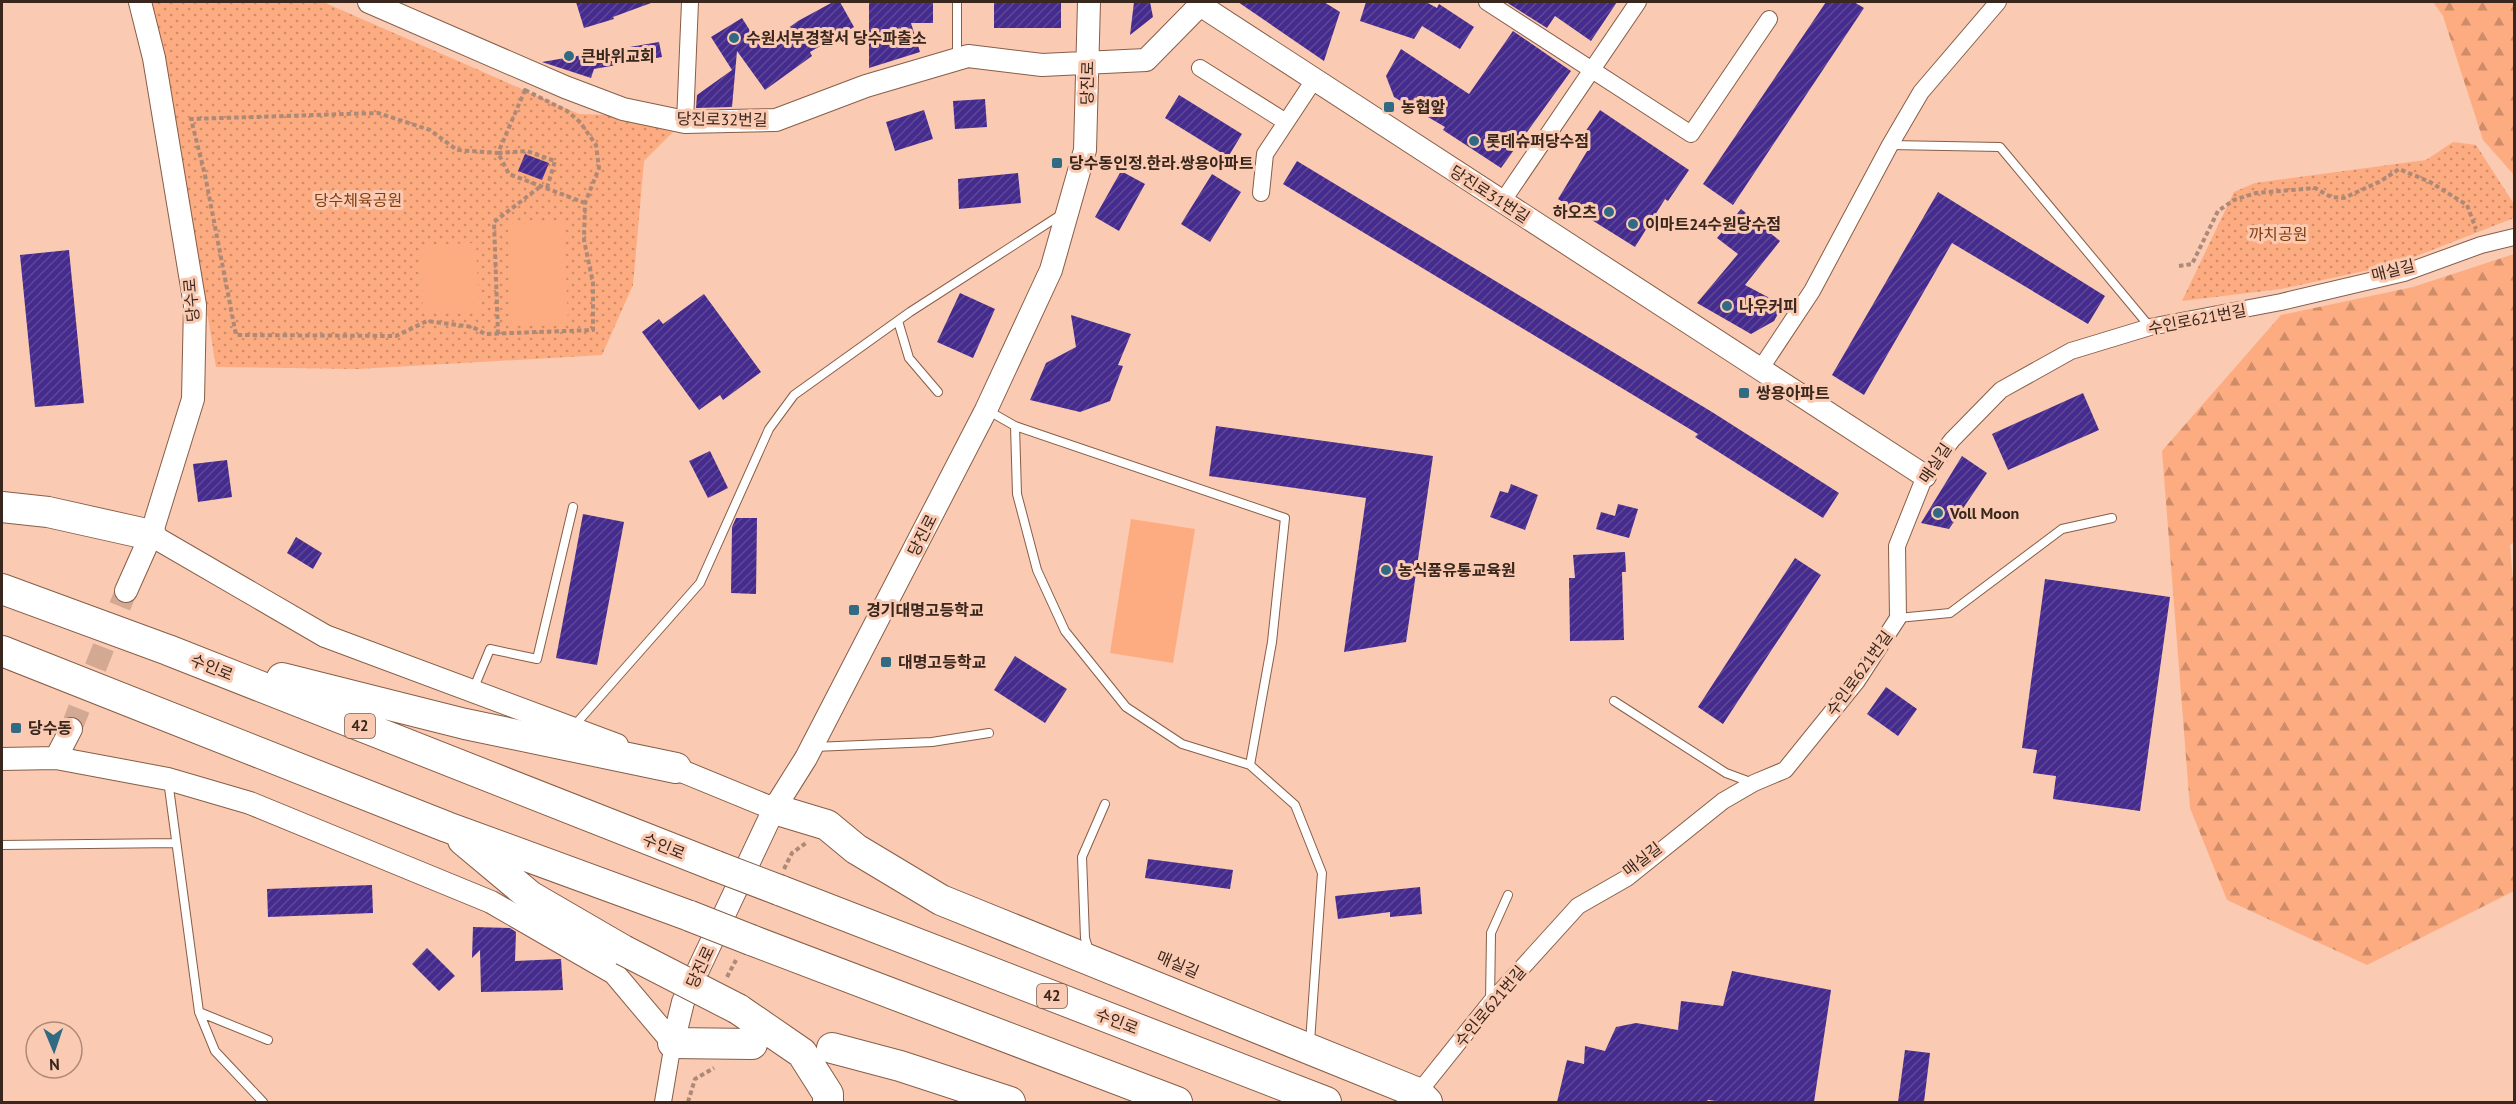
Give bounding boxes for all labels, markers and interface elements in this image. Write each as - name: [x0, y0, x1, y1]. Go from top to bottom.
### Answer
- place label: 수원서부경찰서 당수파출소: [746, 28, 927, 48]
- marker: 수원서부경찰서 당수파출소: [727, 31, 741, 45]
- place label: 큰바위교회: [581, 46, 655, 66]
- marker: 큰바위교회: [562, 49, 576, 63]
- street label: 당진로: [1077, 60, 1097, 105]
- place label: 농협앞: [1401, 97, 1445, 117]
- marker: 농협앞: [1382, 100, 1396, 114]
- street label: 당진로32번길: [676, 108, 768, 130]
- place label: 롯데슈퍼당수점: [1486, 131, 1589, 151]
- marker: 롯데슈퍼당수점: [1467, 134, 1481, 148]
- place label: 당수동인정.한라.쌍용아파트: [1069, 153, 1254, 173]
- marker: 당수동인정.한라.쌍용아파트: [1050, 156, 1064, 170]
- street label: 당진로31번길: [1446, 161, 1534, 227]
- park label: 당수체육공원: [314, 190, 402, 210]
- place label: 하오츠: [1553, 202, 1597, 222]
- marker: 하오츠: [1602, 205, 1616, 219]
- place label: 이마트24수원당수점: [1645, 214, 1781, 234]
- marker: 이마트24수원당수점: [1626, 217, 1640, 231]
- park label: 까치공원: [2249, 224, 2307, 244]
- street label: 매실길: [2369, 255, 2417, 285]
- street label: 당수로: [179, 277, 203, 323]
- place label: 나우커피: [1739, 296, 1798, 316]
- marker: 나우커피: [1720, 299, 1734, 313]
- street label: 수인로621번길: [2146, 300, 2248, 338]
- place label: 쌍용아파트: [1756, 383, 1830, 403]
- marker: 쌍용아파트: [1737, 386, 1751, 400]
- street label: 매실길: [1914, 439, 1956, 487]
- place label: Voll Moon: [1949, 503, 2019, 523]
- marker: Voll Moon: [1931, 506, 1945, 520]
- street label: 당진로: [903, 511, 941, 559]
- place label: 농식품유통교육원: [1398, 560, 1516, 580]
- marker: 농식품유통교육원: [1379, 563, 1393, 577]
- place label: 경기대명고등학교: [866, 600, 984, 620]
- marker: 경기대명고등학교: [847, 603, 861, 617]
- street label: 수인로621번길: [1822, 627, 1896, 719]
- street label: 수인로: [188, 649, 236, 685]
- place label: 대명고등학교: [898, 652, 987, 672]
- marker: 대명고등학교: [879, 655, 893, 669]
- road number: 42: [345, 714, 375, 738]
- place label: 당수동: [28, 718, 72, 738]
- marker: 당수동: [9, 721, 23, 735]
- street label: 수인로: [640, 828, 688, 864]
- street label: 매실길: [1618, 838, 1666, 880]
- street label: 당진로: [682, 943, 719, 991]
- street label: 매실길: [1154, 946, 1202, 982]
- street label: 수인로621번길: [1450, 961, 1530, 1051]
- road number: 42: [1037, 984, 1067, 1008]
- street label: 수인로: [1093, 1004, 1141, 1038]
- north arrow: [24, 1020, 84, 1080]
- text: N: [49, 1055, 60, 1075]

